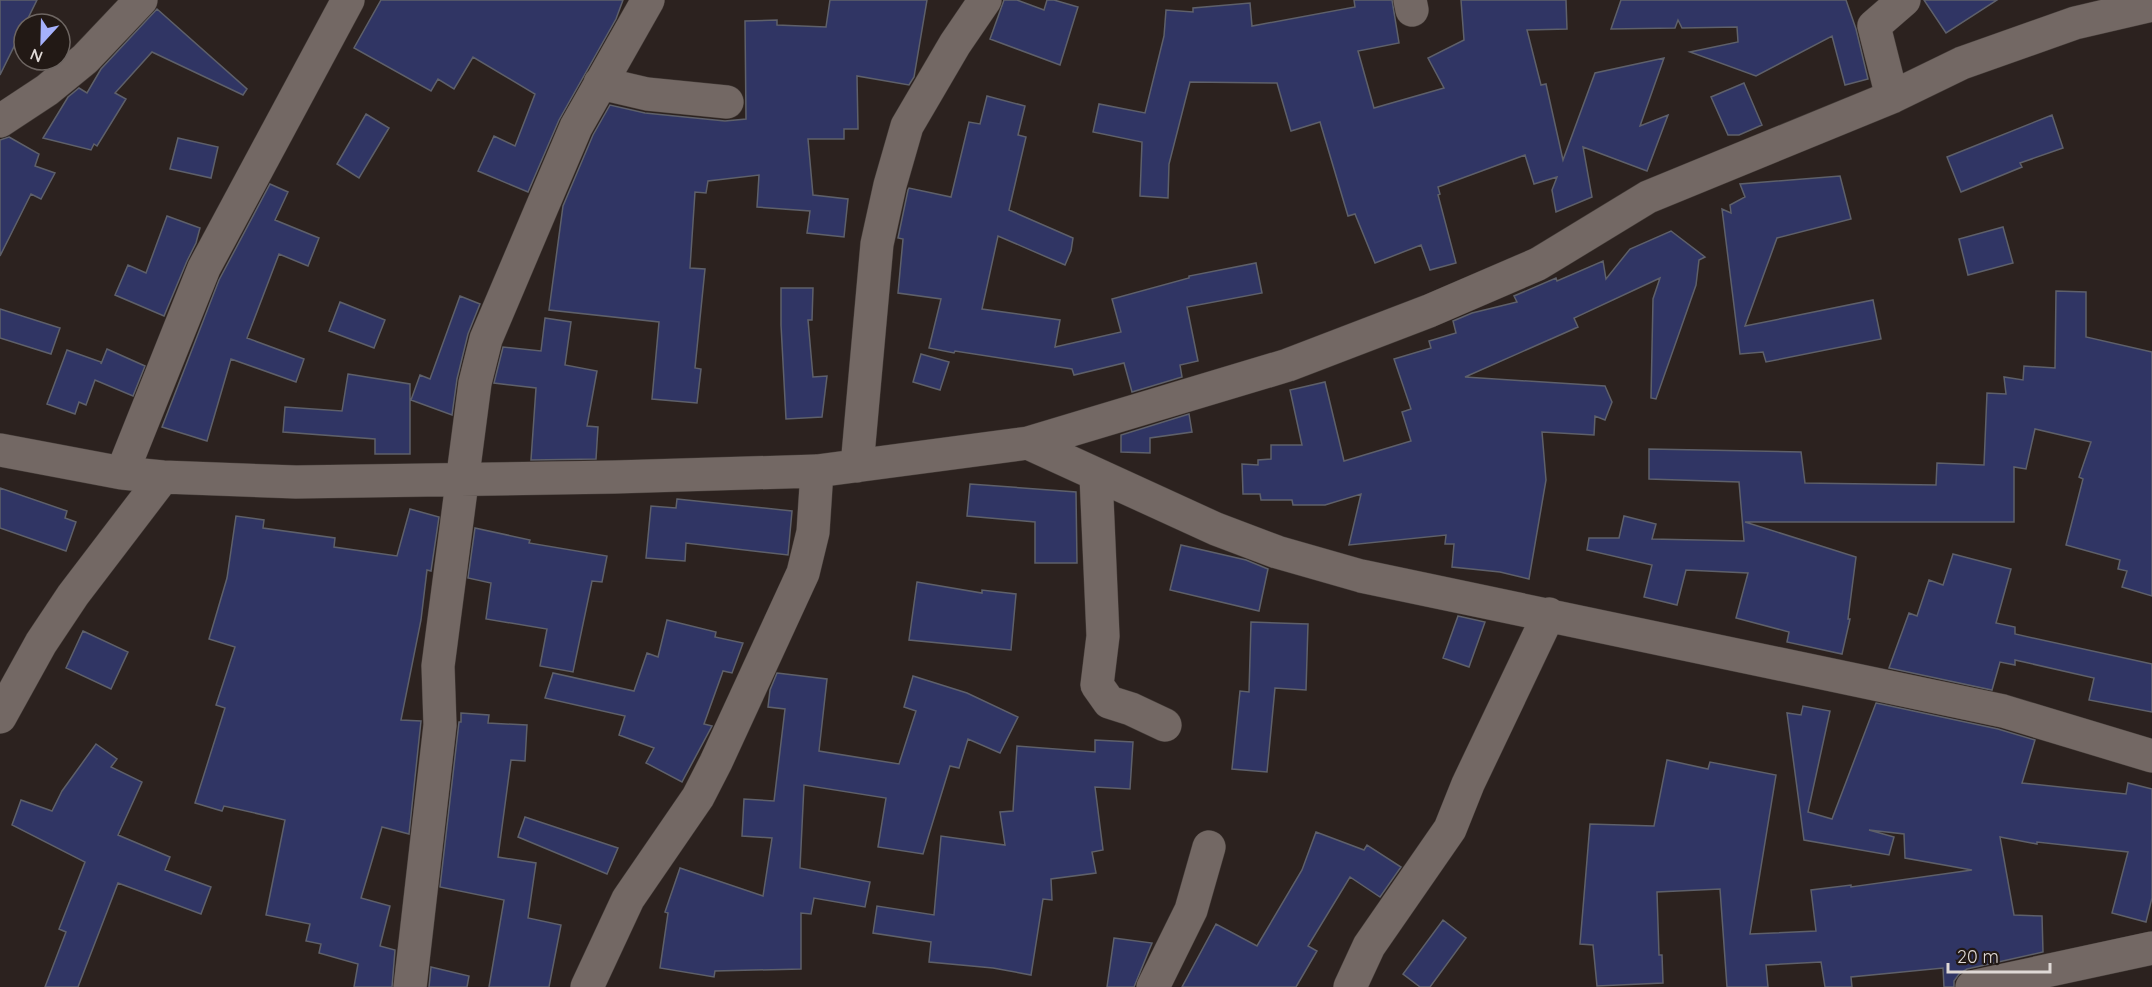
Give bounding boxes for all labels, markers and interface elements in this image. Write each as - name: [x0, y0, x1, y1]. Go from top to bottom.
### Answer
- north arrow: [12, 12, 72, 72]
- text: N: [27, 44, 46, 67]
- scale bar: [1948, 936, 2050, 974]
- text: 20 m: [1957, 945, 1999, 968]

